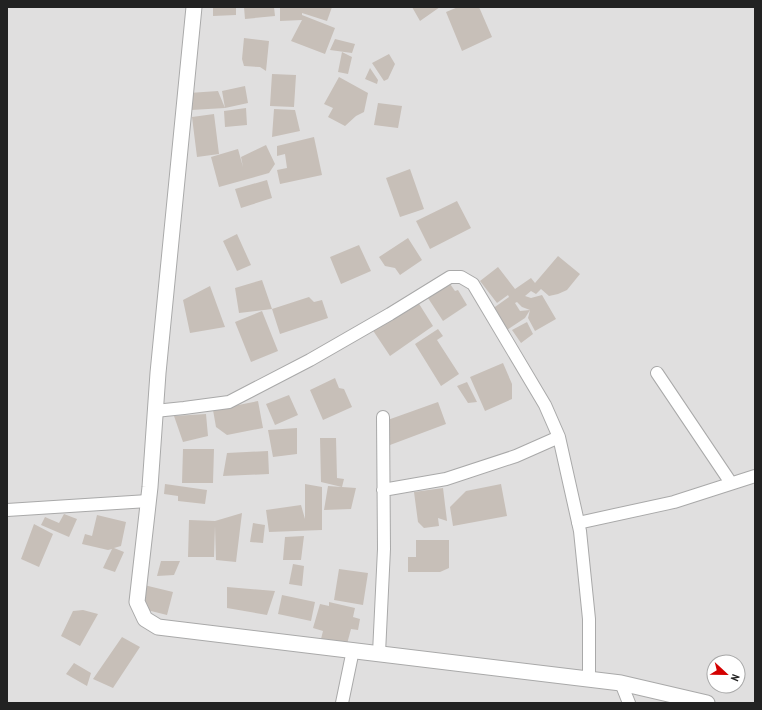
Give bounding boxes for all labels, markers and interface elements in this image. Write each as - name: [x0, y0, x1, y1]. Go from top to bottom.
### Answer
- north arrow: [706, 654, 746, 694]
- text: N: [728, 672, 743, 683]

